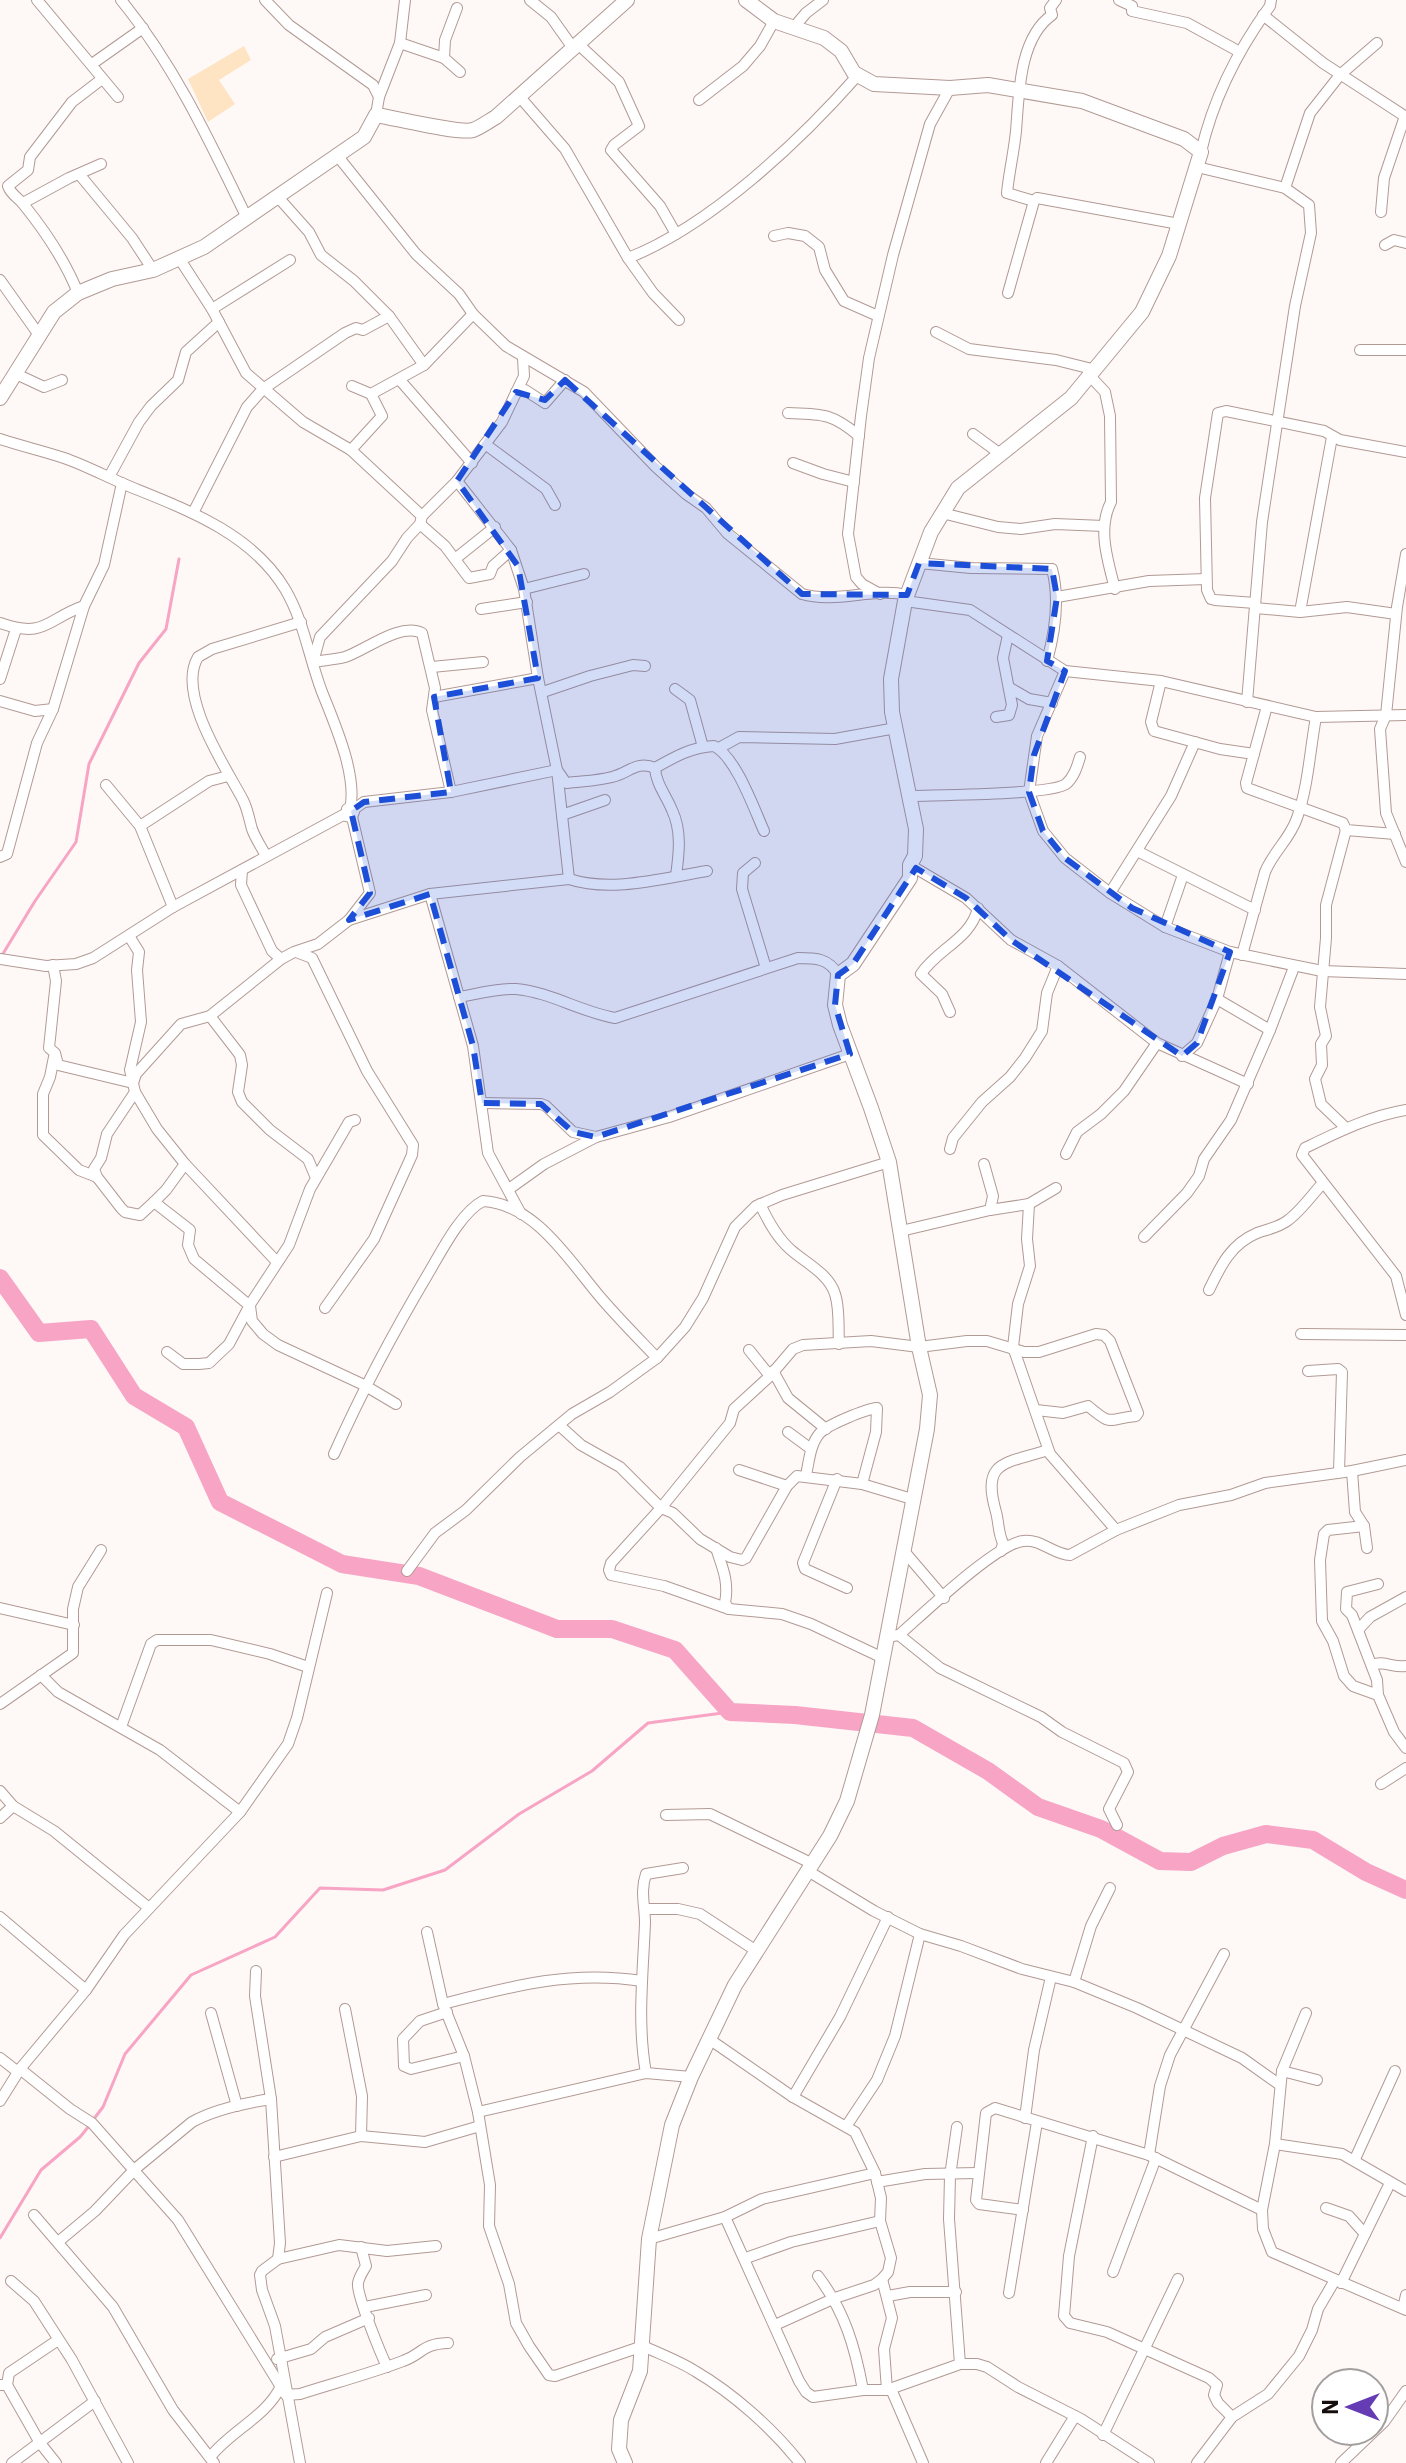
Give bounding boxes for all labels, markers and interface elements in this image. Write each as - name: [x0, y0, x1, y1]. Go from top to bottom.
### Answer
- north arrow: [1310, 2367, 1390, 2447]
- text: N: [1315, 2399, 1344, 2415]

